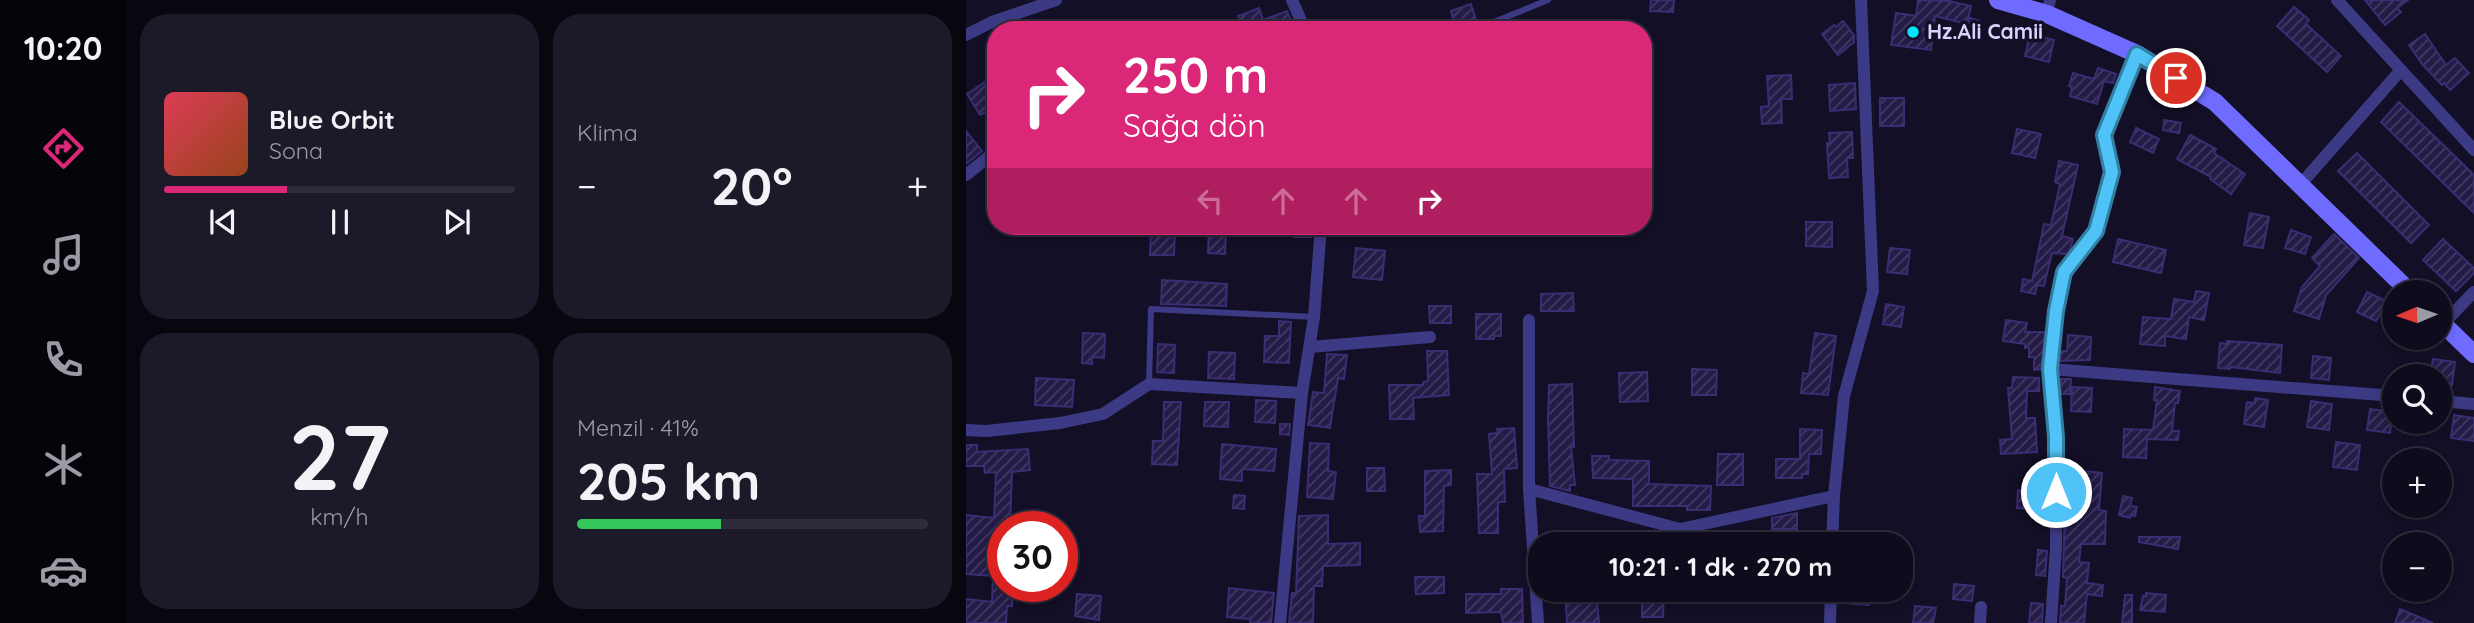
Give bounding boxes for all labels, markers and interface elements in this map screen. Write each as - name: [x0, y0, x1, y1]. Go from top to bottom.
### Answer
- place label: Hz.Ali Camii: [1927, 18, 2043, 44]
- marker: Hz.Ali Camii: [1905, 24, 1921, 40]
- text: 10:20: [24, 28, 102, 68]
- text: 250 m: [1123, 44, 1268, 105]
- pin: [2146, 48, 2206, 108]
- icon: right: [1008, 49, 1099, 140]
- icon: arrive: [2157, 59, 2195, 97]
- text: Blue Orbit: [269, 103, 395, 136]
- text: Sağa dön: [1123, 105, 1266, 145]
- text: Klima: [577, 118, 638, 147]
- icon: directions: [39, 124, 88, 173]
- text: Sona: [269, 136, 323, 165]
- text: 20°: [711, 153, 793, 218]
- text: −: [577, 162, 597, 210]
- text: +: [907, 162, 928, 210]
- icon: left: [1191, 182, 1229, 220]
- icon: ahead: [1264, 182, 1302, 220]
- icon: ahead: [1337, 182, 1375, 220]
- icon: right: [1410, 182, 1448, 220]
- icon: previous: [204, 203, 242, 241]
- icon: pause: [321, 203, 359, 241]
- icon: next: [438, 203, 476, 241]
- icon: music: [39, 230, 88, 279]
- north arrow: [2382, 280, 2452, 350]
- map controls: [2382, 280, 2452, 602]
- icon: phone: [39, 335, 88, 384]
- button: search: [2382, 364, 2452, 434]
- text: 27: [289, 399, 390, 513]
- text: Menzil · 41%: [577, 413, 699, 442]
- icon: climate: [39, 440, 88, 489]
- text: 205 km: [577, 448, 761, 513]
- button: +: [2382, 448, 2452, 518]
- position arrow: [2019, 455, 2093, 529]
- text: km/h: [310, 502, 369, 531]
- speed limit sign: 30: [987, 511, 1078, 602]
- button: −: [2382, 532, 2452, 602]
- icon: car: [39, 546, 88, 595]
- text: 10:21 · 1 dk · 270 m: [1609, 550, 1832, 583]

